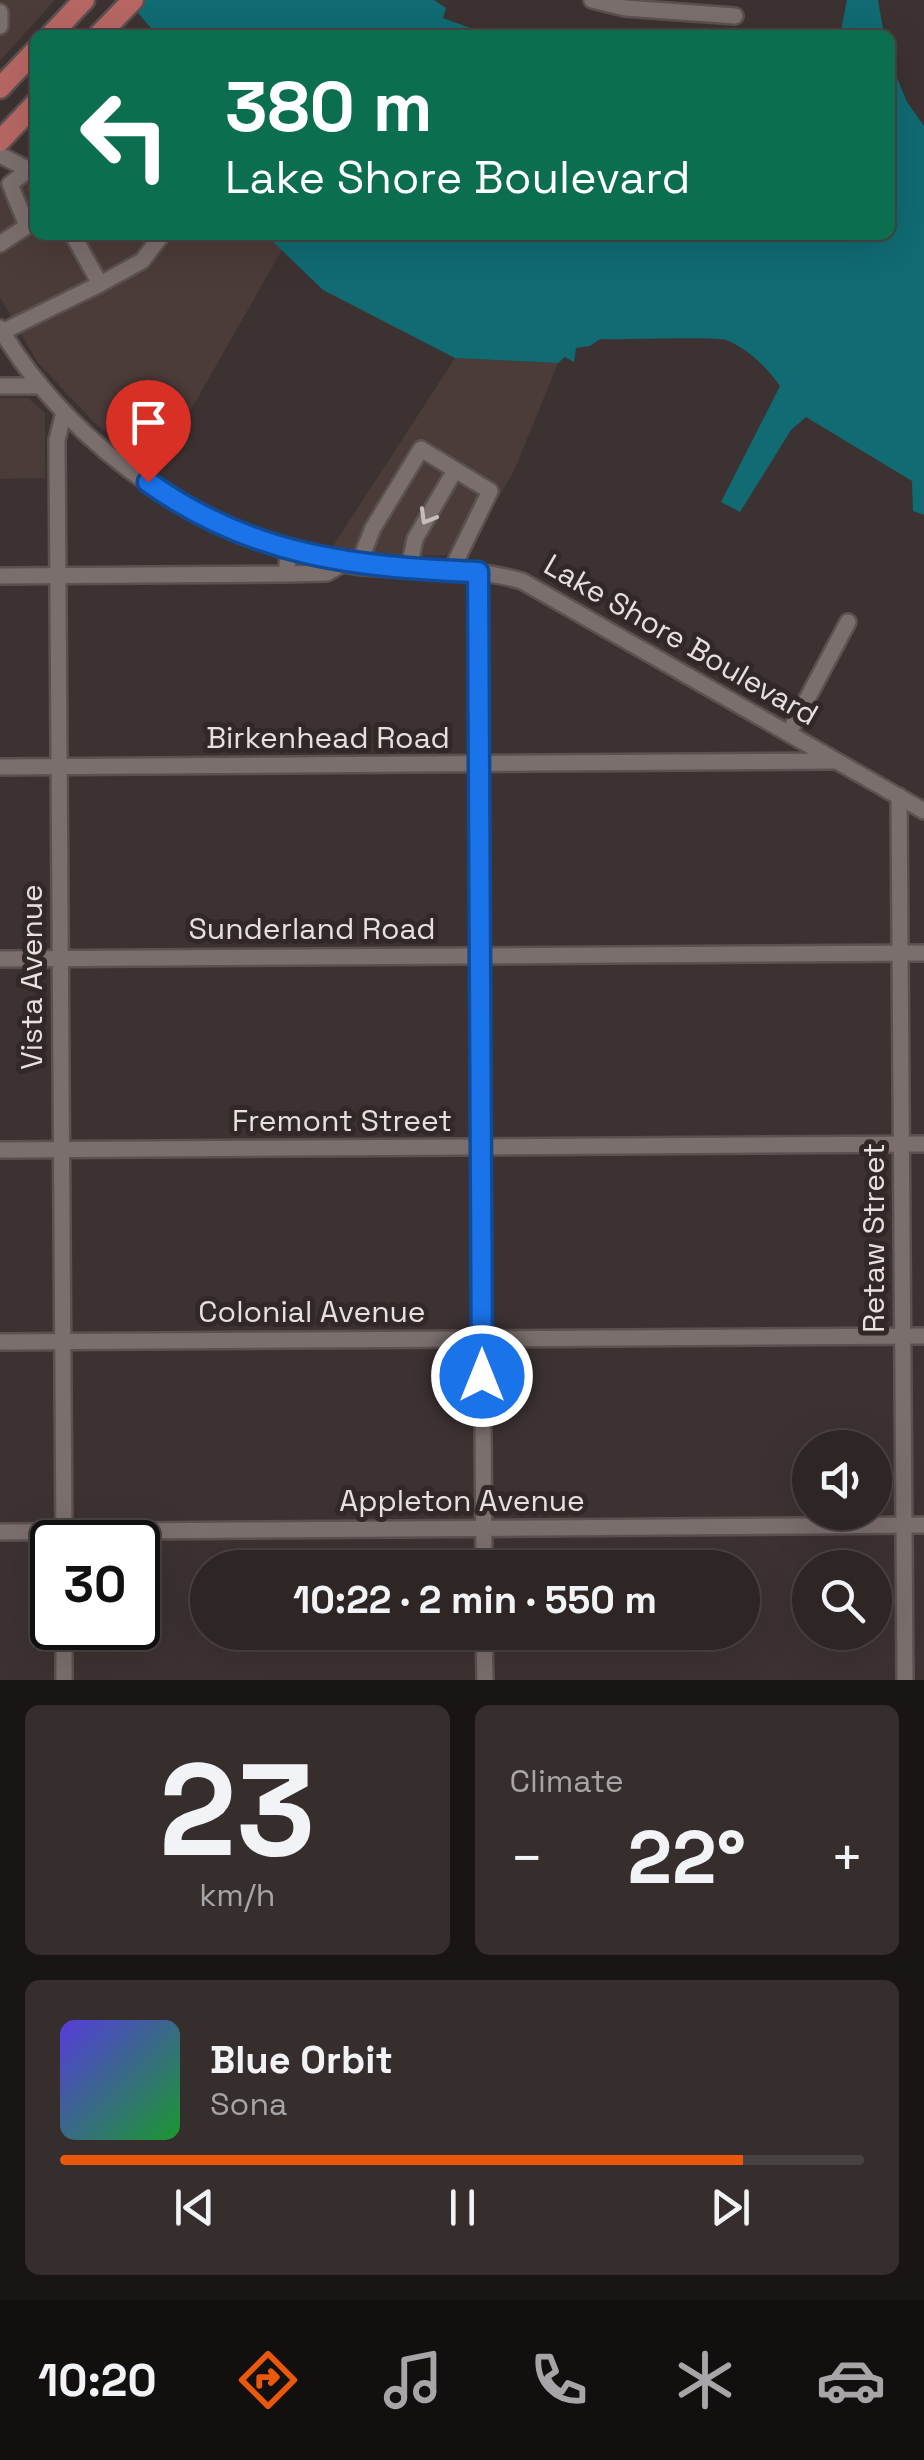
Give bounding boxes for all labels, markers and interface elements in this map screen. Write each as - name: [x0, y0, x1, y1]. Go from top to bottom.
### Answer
- text: 380 m: [225, 62, 432, 151]
- icon: left: [60, 70, 190, 200]
- text: Lake Shore Boulevard: [225, 149, 690, 206]
- pin: [106, 380, 191, 483]
- icon: arrive: [121, 395, 176, 450]
- one-way arrow: [419, 506, 439, 524]
- street label: Lake Shore Boulevard: [537, 545, 825, 734]
- street label: Birkenhead Road: [206, 718, 450, 757]
- street label: Vista Avenue: [12, 884, 51, 1070]
- street label: Sunderland Road: [188, 909, 436, 948]
- street label: Fremont Street: [232, 1101, 452, 1140]
- street label: Retaw Street: [854, 1143, 893, 1333]
- street label: Colonial Avenue: [198, 1292, 426, 1331]
- position arrow: [430, 1324, 534, 1428]
- map controls: [792, 1430, 892, 1650]
- button: sound: [792, 1430, 892, 1530]
- street label: Appleton Avenue: [339, 1481, 585, 1520]
- speed limit sign: 30: [30, 1520, 160, 1650]
- button: search: [792, 1550, 892, 1650]
- text: 10:22 · 2 min · 550 m: [293, 1576, 657, 1624]
- text: 23: [159, 1727, 315, 1893]
- text: Climate: [510, 1761, 624, 1801]
- text: 22°: [627, 1809, 746, 1905]
- text: −: [510, 1823, 544, 1893]
- text: +: [830, 1823, 864, 1893]
- text: km/h: [199, 1875, 275, 1915]
- text: Blue Orbit: [210, 2036, 393, 2084]
- text: Sona: [210, 2084, 287, 2124]
- icon: previous: [167, 2180, 222, 2235]
- icon: pause: [435, 2180, 490, 2235]
- icon: next: [703, 2180, 758, 2235]
- icon: directions: [233, 2345, 303, 2415]
- icon: music: [378, 2345, 448, 2415]
- icon: phone: [524, 2345, 594, 2415]
- icon: climate: [670, 2345, 740, 2415]
- icon: car: [816, 2345, 886, 2415]
- text: 10:20: [38, 2352, 157, 2409]

